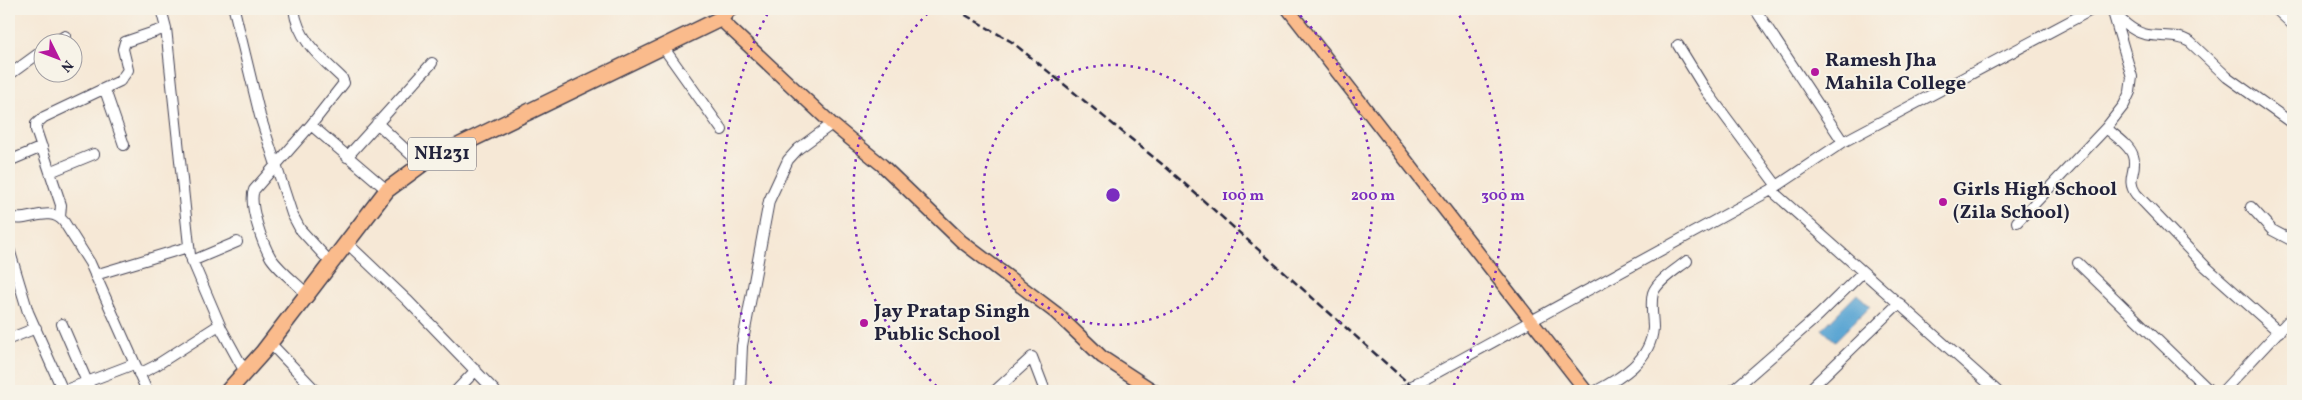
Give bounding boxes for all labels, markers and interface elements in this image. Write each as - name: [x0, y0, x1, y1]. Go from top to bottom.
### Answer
- north arrow: [32, 32, 82, 82]
- place label: Ramesh Jha Mahila College: [1825, 47, 1966, 98]
- text: N: [56, 56, 77, 76]
- marker: Ramesh Jha Mahila College: [1809, 66, 1821, 78]
- road number: NH231: [408, 138, 476, 170]
- place label: Girls High School (Zila School): [1953, 176, 2117, 227]
- centre of rings: [1104, 186, 1122, 204]
- text: 100 m: [1222, 186, 1265, 207]
- text: 200 m: [1351, 186, 1395, 207]
- text: 300 m: [1481, 186, 1525, 207]
- marker: Girls High School (Zila School): [1937, 196, 1949, 208]
- place label: Jay Pratap Singh Public School: [873, 298, 1030, 349]
- marker: Jay Pratap Singh Public School: [858, 317, 870, 329]

